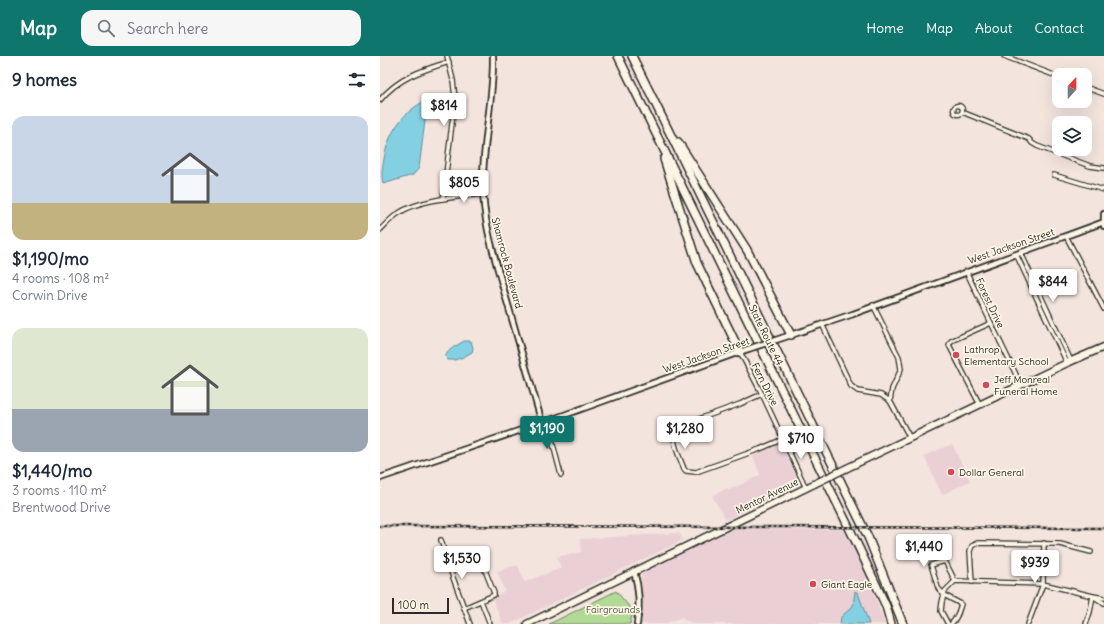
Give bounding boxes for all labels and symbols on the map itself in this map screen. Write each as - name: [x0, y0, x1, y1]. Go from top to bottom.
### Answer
- north arrow: [1052, 68, 1092, 108]
- pin: $814: [420, 93, 468, 127]
- pin: $805: [440, 170, 488, 204]
- street label: Shamrock Boulevard: [489, 216, 525, 310]
- street label: West Jackson Street: [966, 225, 1056, 267]
- pin: $844: [1029, 269, 1077, 303]
- street label: Forest Drive: [973, 276, 1007, 330]
- street label: State Route 44: [746, 303, 786, 368]
- street label: West Jackson Street: [661, 334, 751, 376]
- place label: Lathrop Elementary School: [964, 343, 1049, 368]
- marker: Lathrop Elementary School: [951, 350, 961, 360]
- street label: Fern Drive: [749, 360, 781, 408]
- place label: Jeff Monreal Funeral Home: [994, 373, 1058, 398]
- marker: Jeff Monreal Funeral Home: [981, 380, 991, 390]
- pin: $1,190: [514, 416, 580, 450]
- pin: $1,280: [652, 416, 718, 450]
- pin: $710: [777, 426, 825, 460]
- place label: Dollar General: [959, 466, 1024, 479]
- marker: Dollar General: [946, 467, 956, 477]
- street label: Mentor Avenue: [734, 475, 800, 517]
- pin: $1,440: [891, 534, 957, 568]
- pin: $1,530: [429, 546, 495, 580]
- pin: $939: [1011, 550, 1059, 584]
- place label: Giant Eagle: [821, 578, 872, 591]
- marker: Giant Eagle: [808, 579, 818, 589]
- scale bar: [392, 596, 449, 615]
- park label: Fairgrounds: [586, 603, 641, 616]

